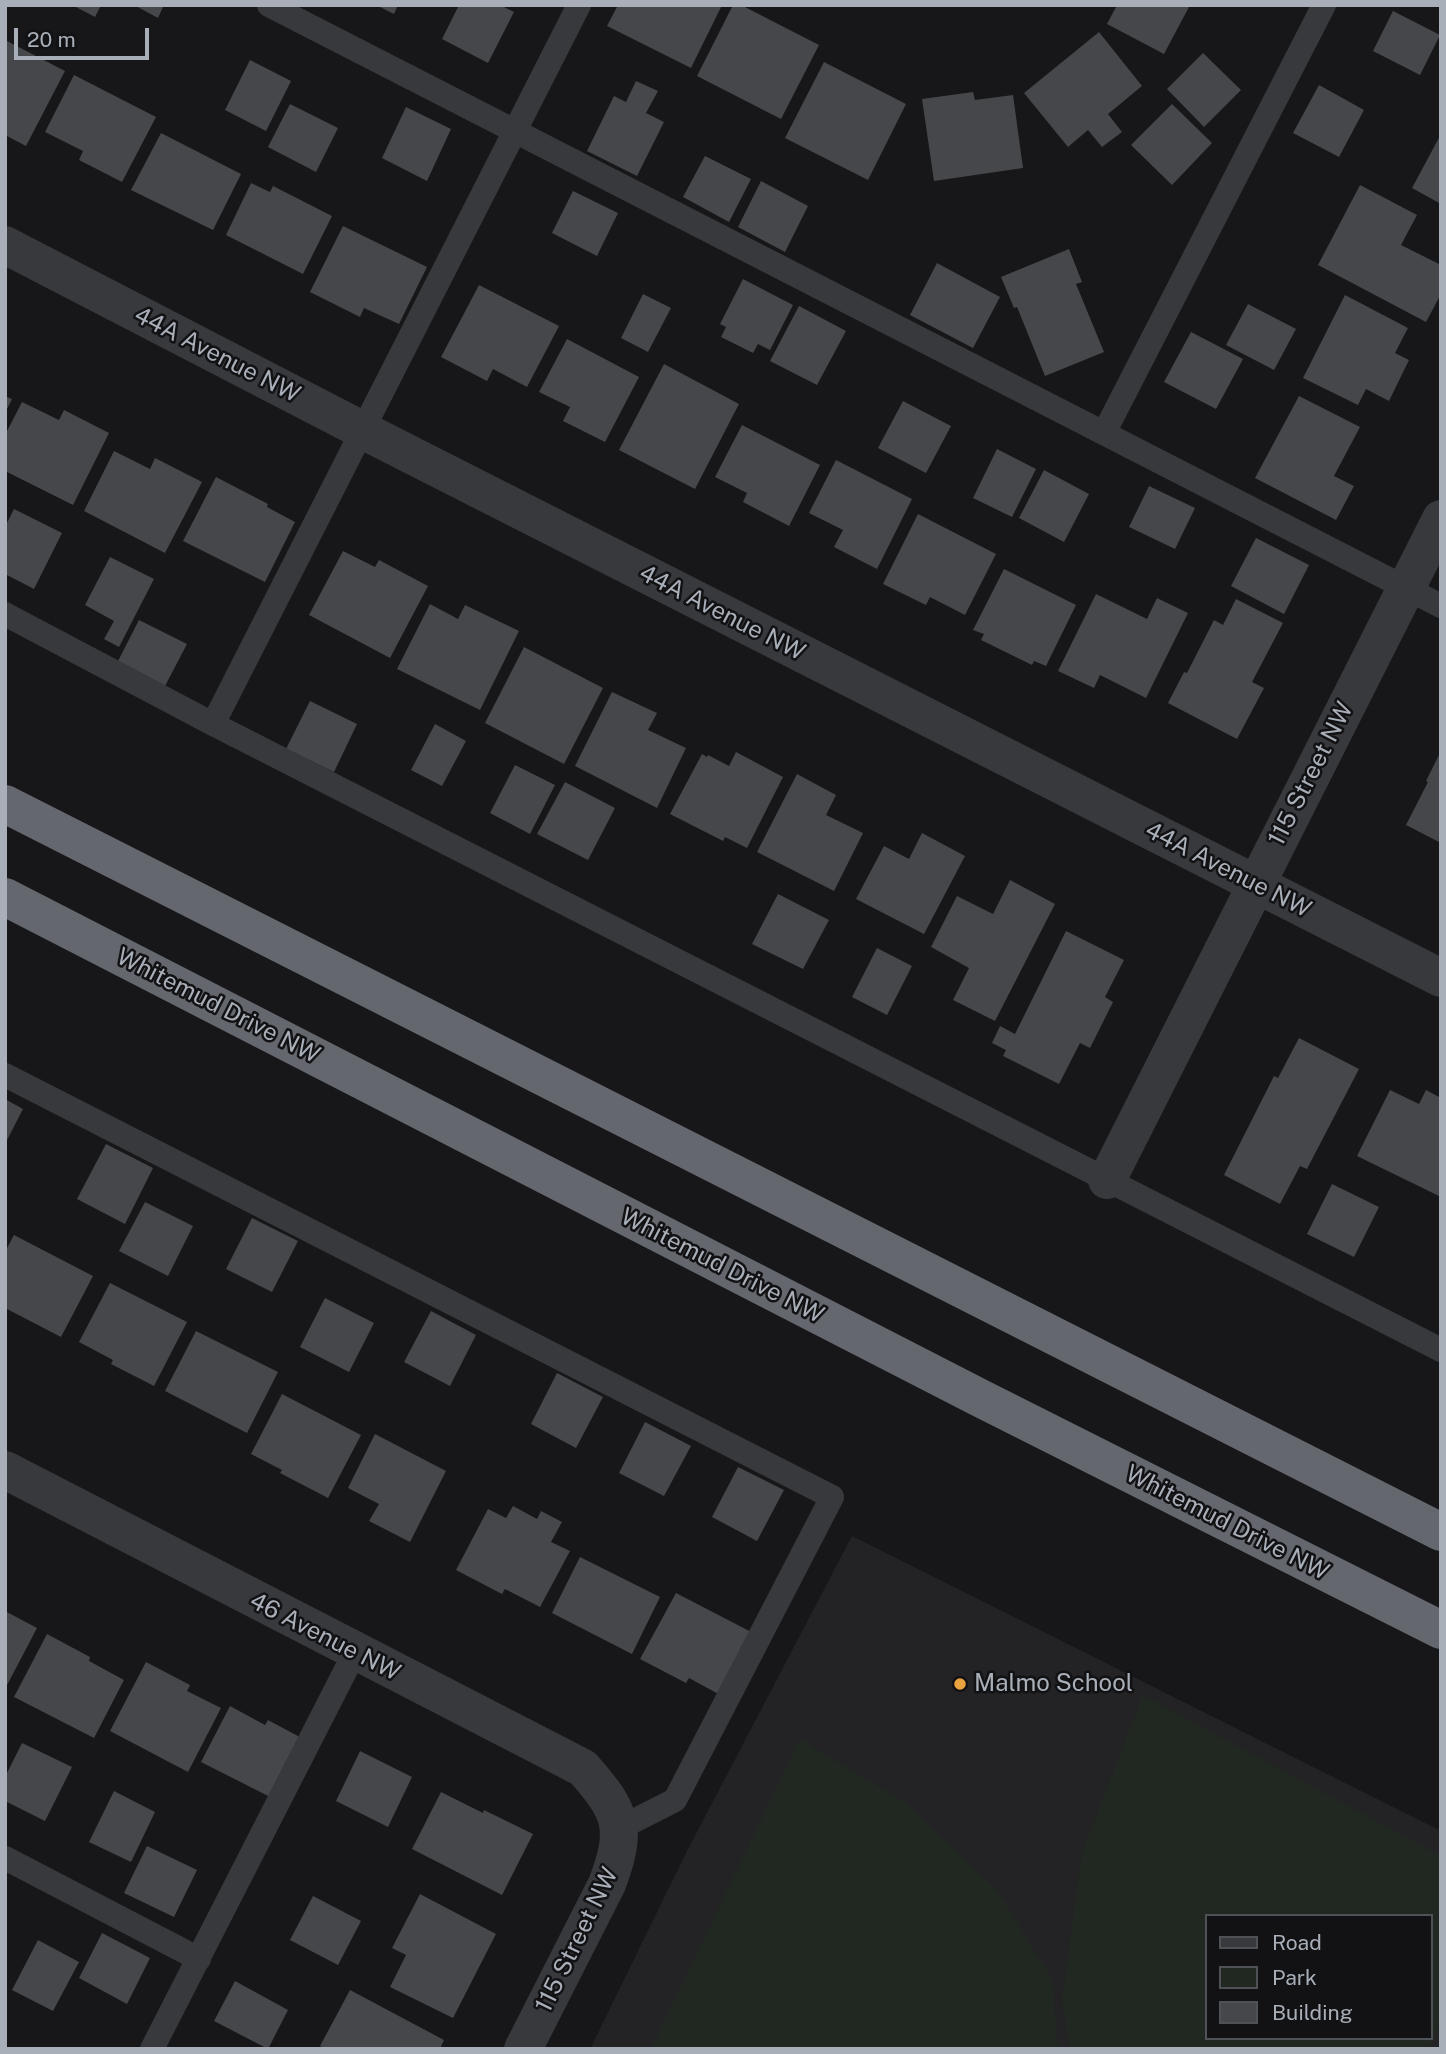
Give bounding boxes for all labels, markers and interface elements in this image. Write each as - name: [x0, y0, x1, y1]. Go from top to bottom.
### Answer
- scale bar: [18, 14, 152, 58]
- text: 20 m: [27, 27, 76, 52]
- street label: 44A Avenue NW: [129, 301, 305, 409]
- street label: 44A Avenue NW: [634, 559, 810, 667]
- street label: 115 Street NW: [1262, 697, 1360, 851]
- street label: 44A Avenue NW: [1140, 816, 1316, 924]
- street label: Whitemud Drive NW: [112, 942, 324, 1070]
- street label: Whitemud Drive NW: [616, 1202, 828, 1330]
- street label: Whitemud Drive NW: [1121, 1459, 1333, 1587]
- street label: 46 Avenue NW: [245, 1587, 405, 1687]
- place label: Malmo School: [974, 1670, 1133, 1698]
- marker: Malmo School: [952, 1676, 968, 1692]
- street label: 115 Street NW: [530, 1863, 624, 2017]
- legend: [1204, 1914, 1432, 2040]
- text: Road: [1272, 1930, 1322, 1955]
- text: Park: [1272, 1965, 1317, 1990]
- text: Building: [1272, 2000, 1353, 2025]

